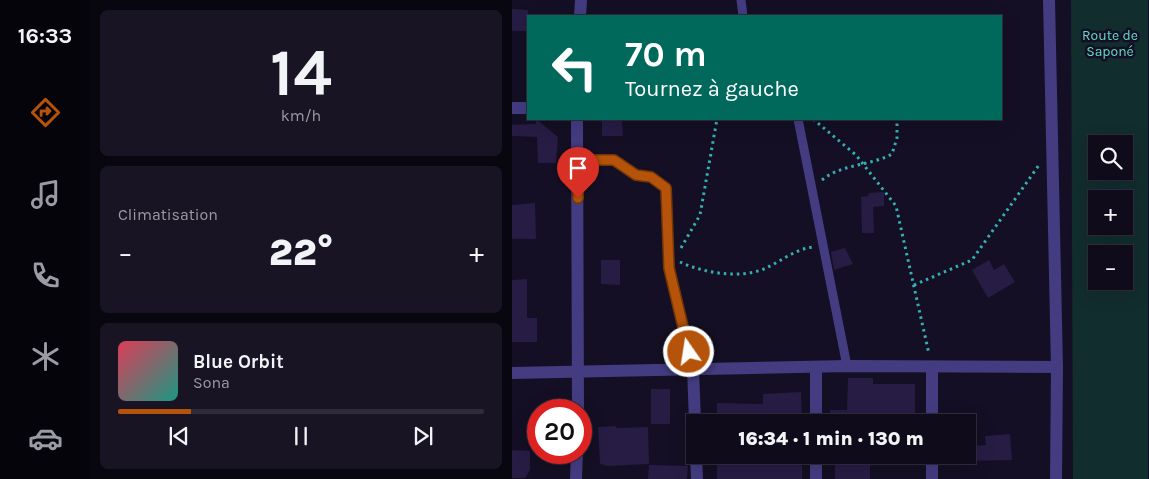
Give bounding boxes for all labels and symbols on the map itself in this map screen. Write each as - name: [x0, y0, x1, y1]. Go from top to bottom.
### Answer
- park label: Route de Saponé: [1082, 27, 1138, 60]
- pin: [557, 147, 599, 198]
- position arrow: [662, 325, 714, 377]
- speed limit sign: 20: [527, 399, 592, 464]

